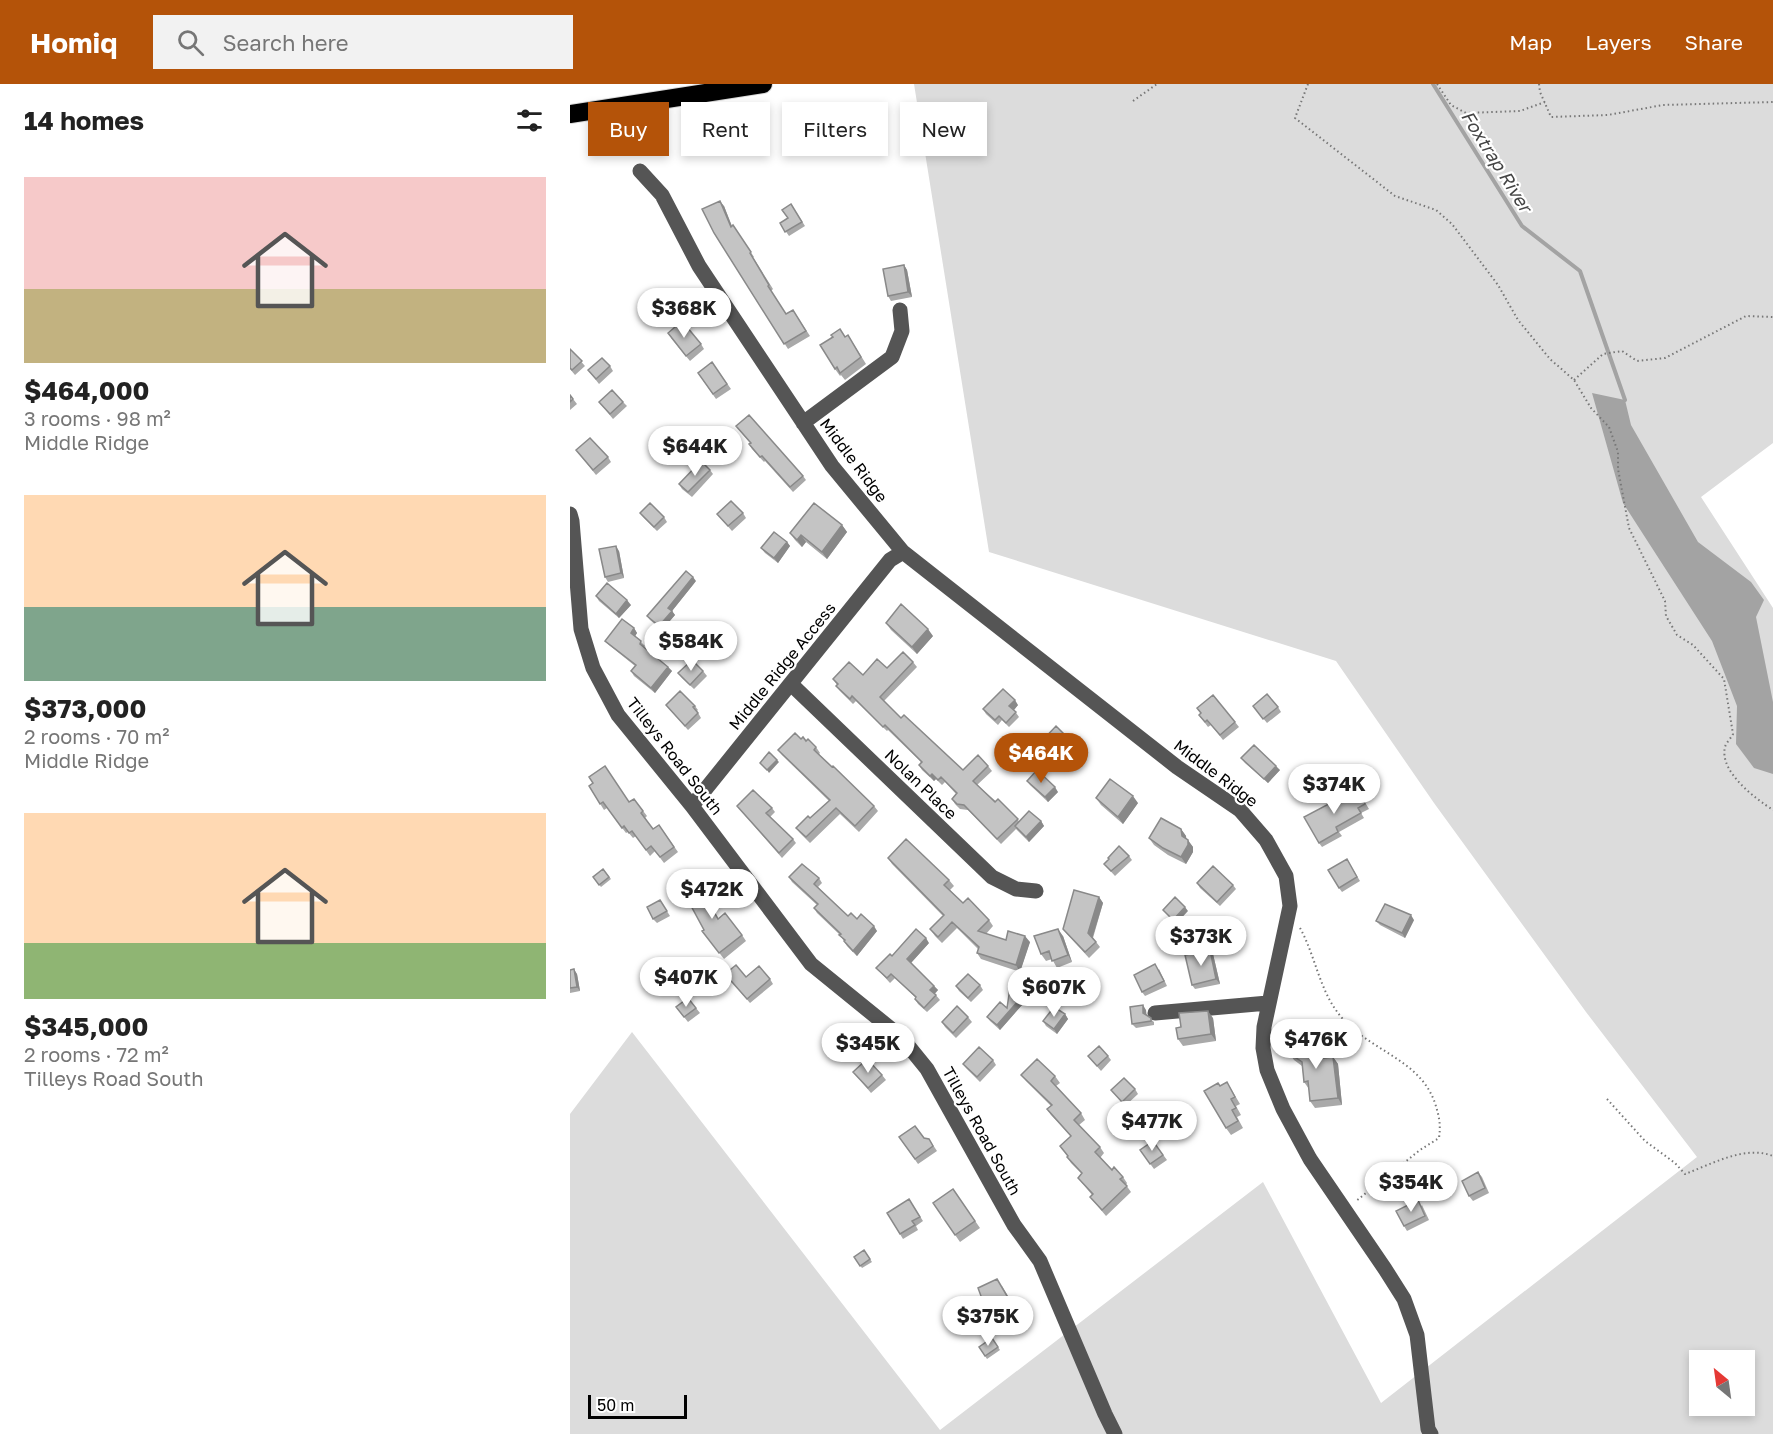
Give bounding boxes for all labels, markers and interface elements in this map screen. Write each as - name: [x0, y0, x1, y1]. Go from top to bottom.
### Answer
- search box: [153, 15, 573, 69]
- text: Homiq: [30, 26, 117, 59]
- icon: search: [174, 26, 207, 59]
- text: Search here: [222, 29, 349, 56]
- text: Map: [1509, 29, 1552, 55]
- text: Layers: [1585, 29, 1652, 55]
- text: Share: [1685, 29, 1743, 55]
- chip: Buy: [588, 102, 669, 156]
- chip: Rent: [681, 102, 770, 156]
- chip: Filters: [782, 102, 888, 156]
- chip: New: [900, 102, 987, 156]
- icon: filters: [513, 104, 546, 137]
- text: 14 homes: [24, 105, 144, 136]
- water label: Foxtrap River: [1457, 106, 1538, 218]
- icon: home: [231, 216, 339, 324]
- pin: $368K: [642, 288, 726, 339]
- text: $368K: [651, 295, 717, 319]
- text: $464,000: [24, 375, 149, 406]
- text: 3 rooms · 98 m²: [24, 406, 171, 430]
- street label: Middle Ridge: [816, 414, 892, 506]
- pin: $644K: [653, 426, 737, 477]
- text: Middle Ridge: [24, 430, 149, 454]
- text: $644K: [662, 433, 728, 457]
- icon: home: [231, 534, 339, 642]
- street label: Middle Ridge Access: [724, 598, 840, 734]
- pin: $584K: [649, 621, 733, 672]
- text: $584K: [658, 628, 724, 652]
- text: $373,000: [24, 693, 146, 724]
- street label: Tilleys Road South: [623, 693, 727, 819]
- text: 2 rooms · 70 m²: [24, 724, 169, 748]
- pin: $464K: [999, 733, 1083, 784]
- street label: Middle Ridge: [1170, 735, 1262, 811]
- text: $464K: [1008, 740, 1074, 764]
- street label: Nolan Place: [881, 745, 961, 823]
- text: Middle Ridge: [24, 748, 149, 772]
- pin: $374K: [1292, 764, 1376, 815]
- text: $374K: [1302, 771, 1366, 795]
- icon: home: [231, 852, 339, 960]
- pin: $472K: [670, 869, 754, 920]
- text: $472K: [680, 876, 744, 900]
- pin: $373K: [1159, 916, 1243, 967]
- text: $373K: [1169, 923, 1233, 947]
- pin: $407K: [644, 957, 728, 1008]
- text: $407K: [654, 964, 718, 988]
- pin: $607K: [1012, 967, 1096, 1018]
- text: $607K: [1022, 974, 1086, 998]
- text: $345,000: [24, 1011, 148, 1042]
- pin: $476K: [1274, 1019, 1358, 1070]
- pin: $345K: [826, 1023, 910, 1074]
- text: $476K: [1284, 1026, 1348, 1050]
- text: $345K: [836, 1030, 900, 1054]
- text: 2 rooms · 72 m²: [24, 1042, 169, 1066]
- street label: Tilleys Road South: [938, 1063, 1026, 1199]
- text: Tilleys Road South: [24, 1066, 204, 1090]
- pin: $477K: [1110, 1101, 1194, 1152]
- text: $477K: [1121, 1108, 1183, 1132]
- pin: $354K: [1369, 1162, 1453, 1213]
- text: $354K: [1379, 1169, 1443, 1193]
- pin: $375K: [946, 1296, 1030, 1347]
- text: $375K: [956, 1303, 1020, 1327]
- north arrow: [1689, 1350, 1755, 1416]
- map controls: [1689, 1350, 1755, 1416]
- scale bar: [588, 1392, 687, 1420]
- text: 50 m: [597, 1395, 634, 1415]

